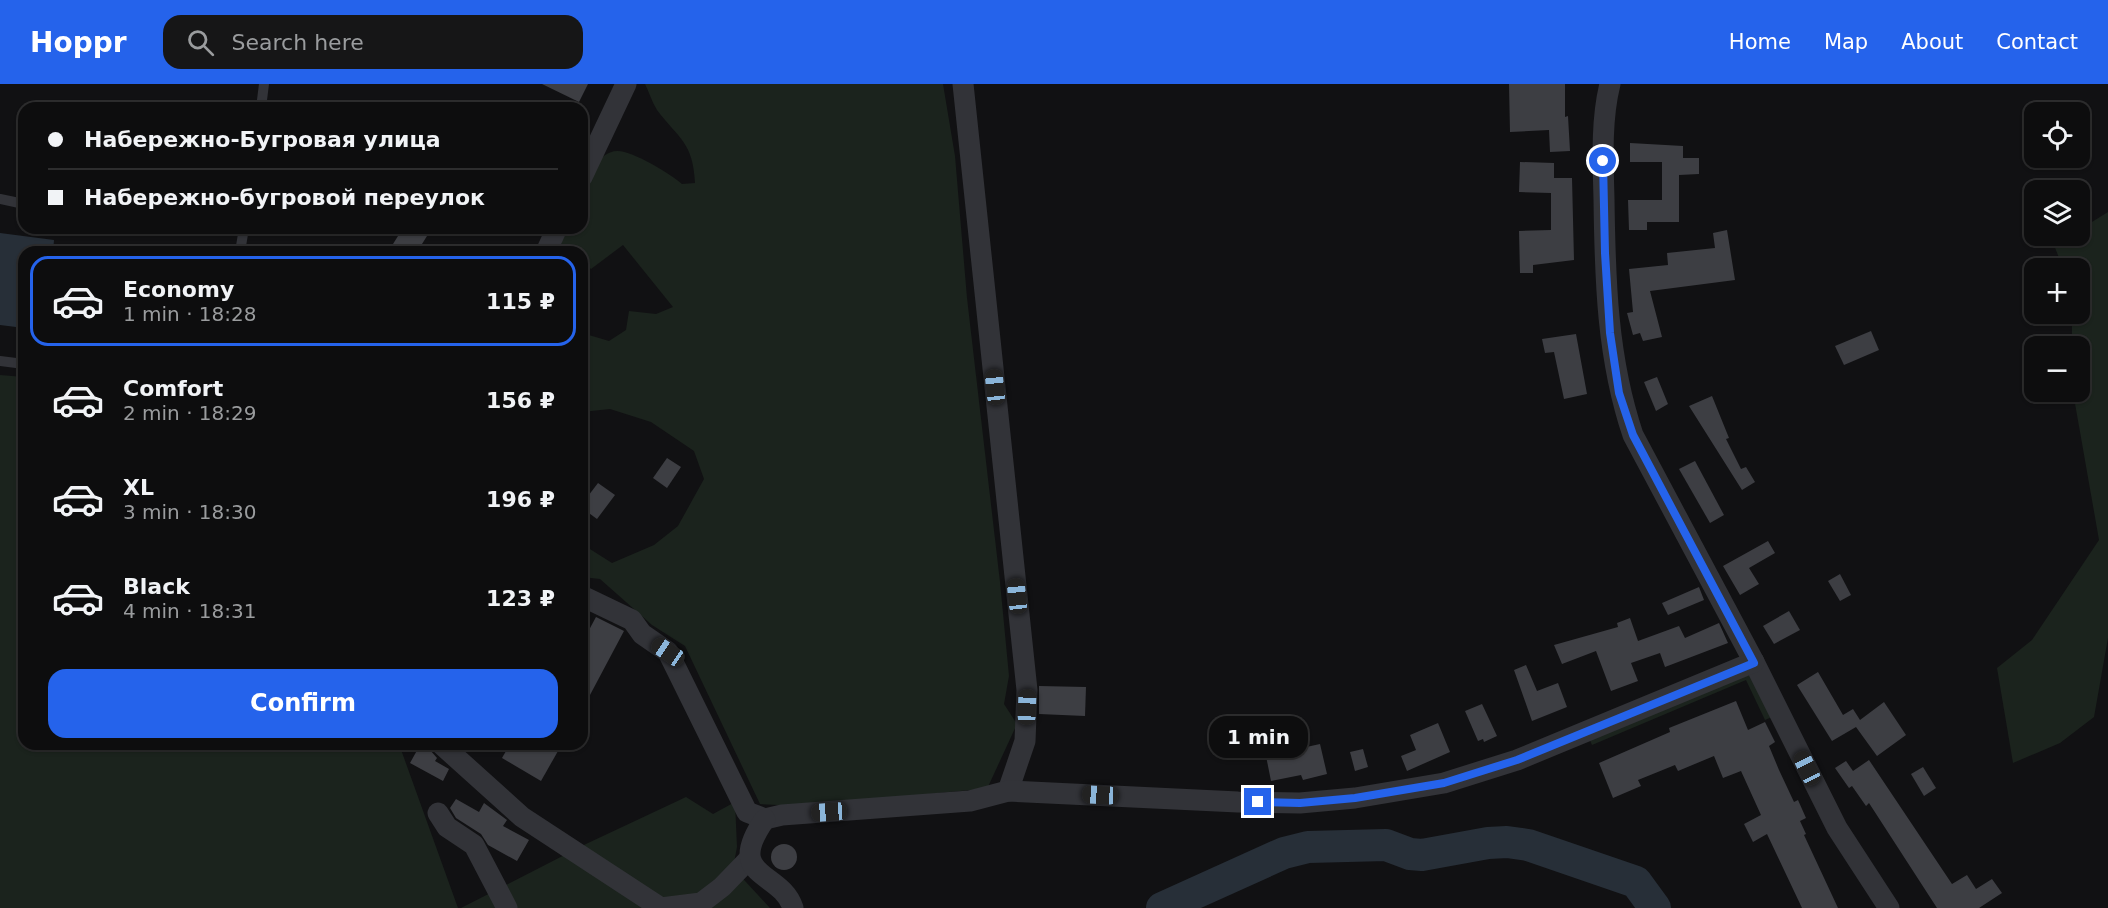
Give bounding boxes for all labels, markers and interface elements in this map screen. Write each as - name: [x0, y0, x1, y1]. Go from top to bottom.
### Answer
- search box: [163, 15, 583, 69]
- text: Hoppr: [30, 26, 127, 59]
- icon: search: [184, 26, 217, 59]
- text: Search here: [232, 30, 364, 55]
- text: Home: [1729, 30, 1791, 54]
- text: Map: [1824, 30, 1868, 54]
- text: About: [1901, 30, 1963, 54]
- text: Contact: [1996, 30, 2078, 54]
- map controls: [2024, 102, 2090, 402]
- button: locate: [2024, 102, 2090, 168]
- text: Набережно-Бугровая улица: [84, 127, 441, 152]
- route start: [1589, 147, 1616, 174]
- button: layers: [2024, 180, 2090, 246]
- text: Набережно-бугровой переулок: [84, 185, 485, 210]
- button: +: [2024, 258, 2090, 324]
- icon: car: [51, 274, 105, 328]
- text: Economy: [123, 277, 234, 302]
- text: 115 ₽: [486, 289, 555, 314]
- text: 1 min · 18:28: [123, 302, 257, 326]
- button: −: [2024, 336, 2090, 402]
- car: [984, 368, 1006, 406]
- icon: car: [51, 373, 105, 427]
- text: Comfort: [123, 376, 223, 401]
- text: 156 ₽: [486, 388, 555, 413]
- text: 2 min · 18:29: [123, 401, 257, 425]
- icon: car: [51, 472, 105, 526]
- text: XL: [123, 475, 154, 500]
- text: 196 ₽: [486, 487, 555, 512]
- text: 3 min · 18:30: [123, 500, 257, 524]
- icon: car: [51, 571, 105, 625]
- text: Black: [123, 574, 190, 599]
- car: [1006, 577, 1028, 615]
- text: 123 ₽: [486, 586, 555, 611]
- text: 4 min · 18:31: [123, 599, 257, 623]
- car: [648, 634, 688, 670]
- button: Confirm: [48, 669, 558, 738]
- car: [1017, 689, 1037, 725]
- callout: 1 min: [1208, 715, 1308, 757]
- text: 1 min: [1227, 725, 1290, 749]
- car: [1791, 748, 1823, 788]
- car: [1082, 785, 1118, 805]
- route end: [1244, 788, 1271, 815]
- car: [810, 802, 848, 822]

